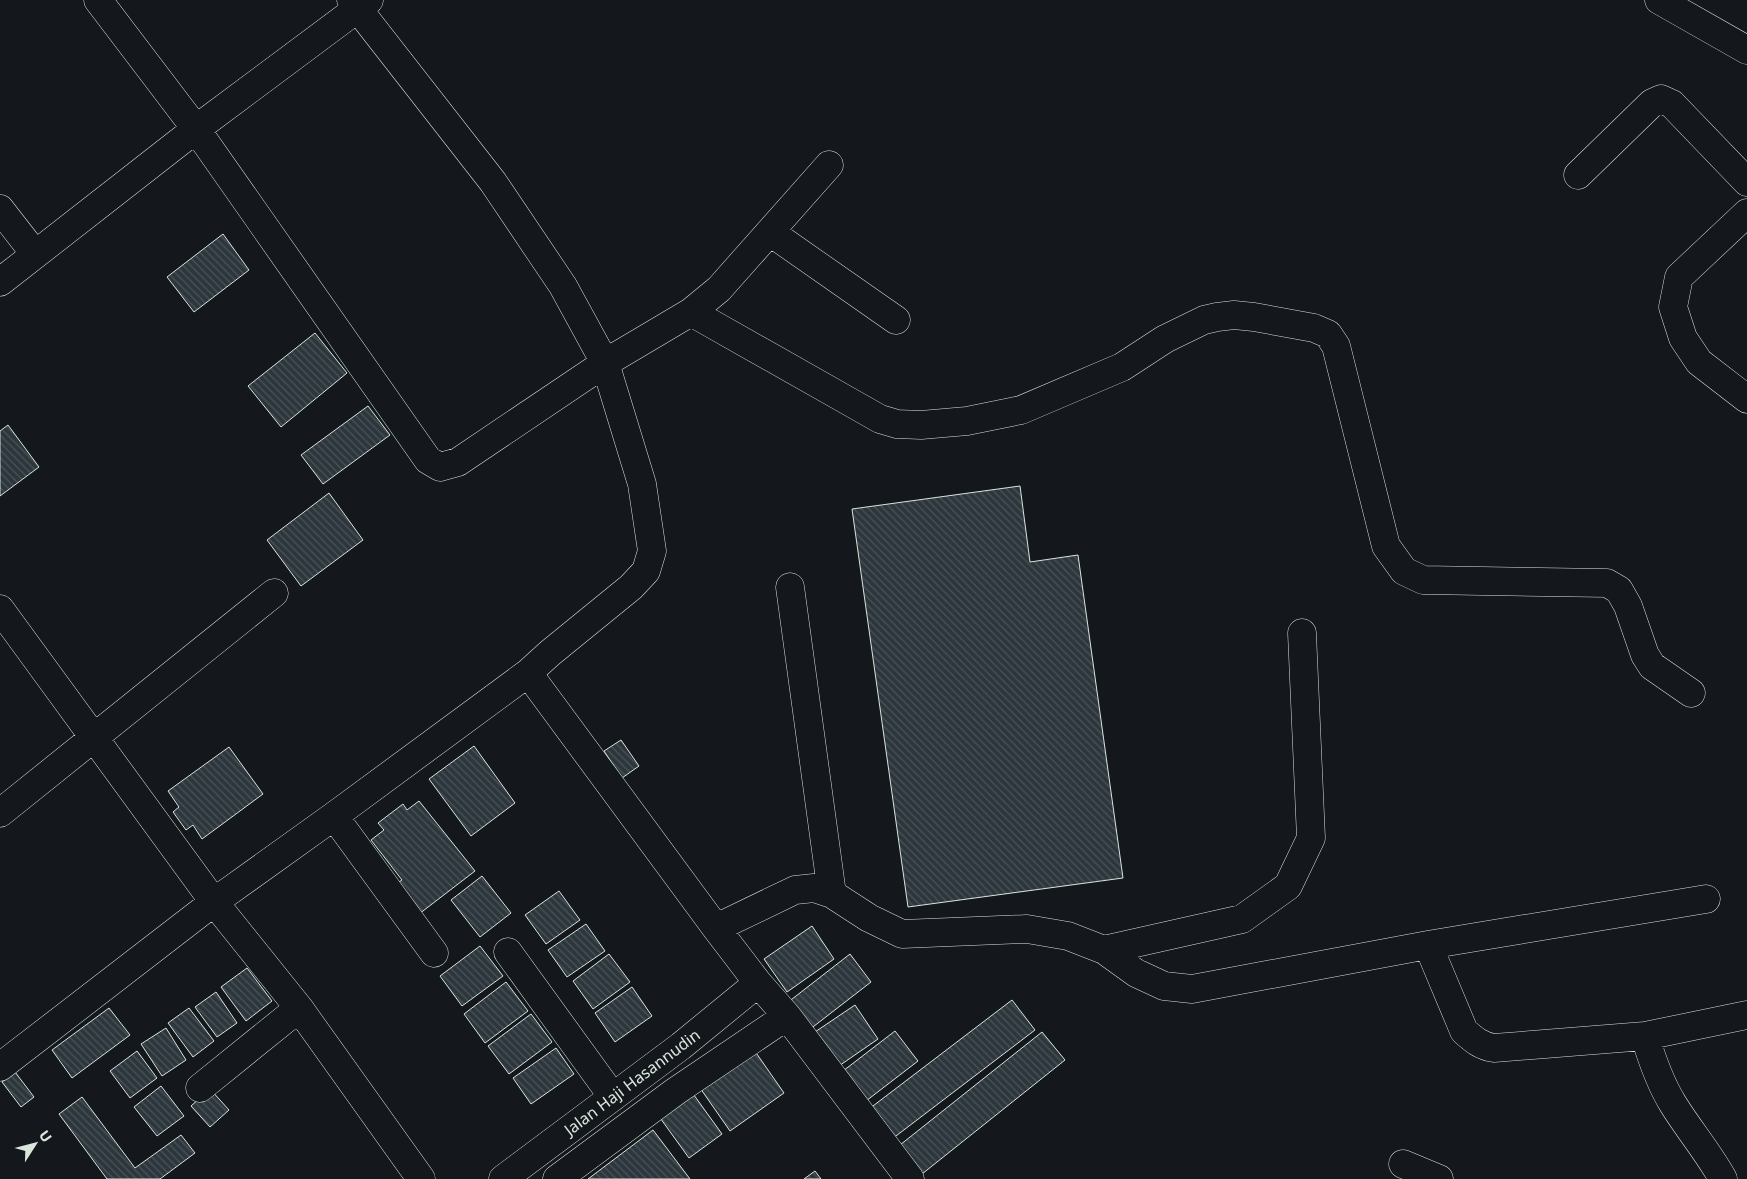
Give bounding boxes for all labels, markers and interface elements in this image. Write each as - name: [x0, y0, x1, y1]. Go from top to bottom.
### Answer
- street label: Jalan Haji Hasannudin: [558, 1024, 704, 1142]
- north arrow: [10, 1119, 60, 1169]
- text: U: [35, 1126, 57, 1146]

